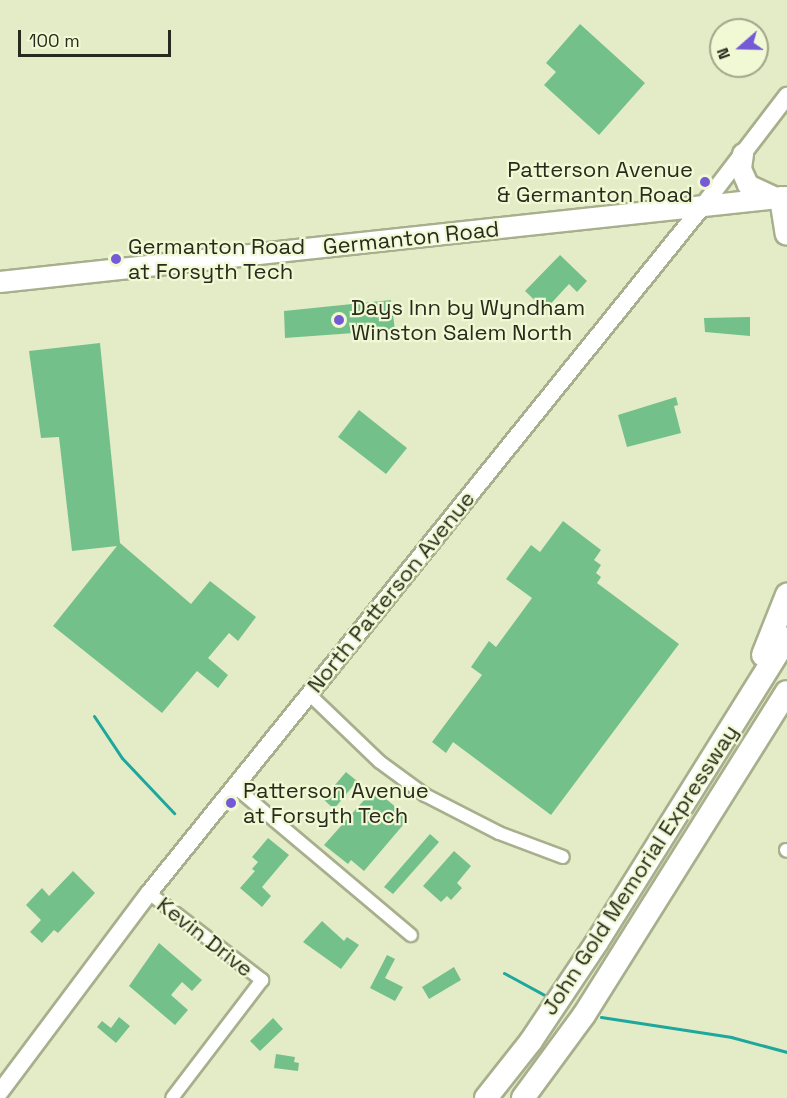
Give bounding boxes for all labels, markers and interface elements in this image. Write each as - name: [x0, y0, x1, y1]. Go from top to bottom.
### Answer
- scale bar: [21, 18, 174, 56]
- north arrow: [709, 18, 769, 78]
- text: 100 m: [29, 29, 80, 52]
- text: N: [712, 45, 735, 62]
- place label: Patterson Avenue & Germanton Road: [497, 156, 693, 208]
- marker: Patterson Avenue & Germanton Road: [698, 175, 712, 189]
- street label: Germanton Road: [322, 216, 500, 260]
- place label: Germanton Road at Forsyth Tech: [128, 233, 305, 284]
- marker: Germanton Road at Forsyth Tech: [109, 252, 123, 266]
- place label: Days Inn by Wyndham Winston Salem North: [351, 294, 585, 346]
- marker: Days Inn by Wyndham Winston Salem North: [332, 313, 346, 327]
- street label: North Patterson Avenue: [302, 486, 480, 698]
- street label: John Gold Memorial Expressway: [536, 720, 744, 1020]
- place label: Patterson Avenue at Forsyth Tech: [243, 777, 429, 828]
- marker: Patterson Avenue at Forsyth Tech: [224, 796, 238, 810]
- street label: Kevin Drive: [152, 891, 258, 983]

